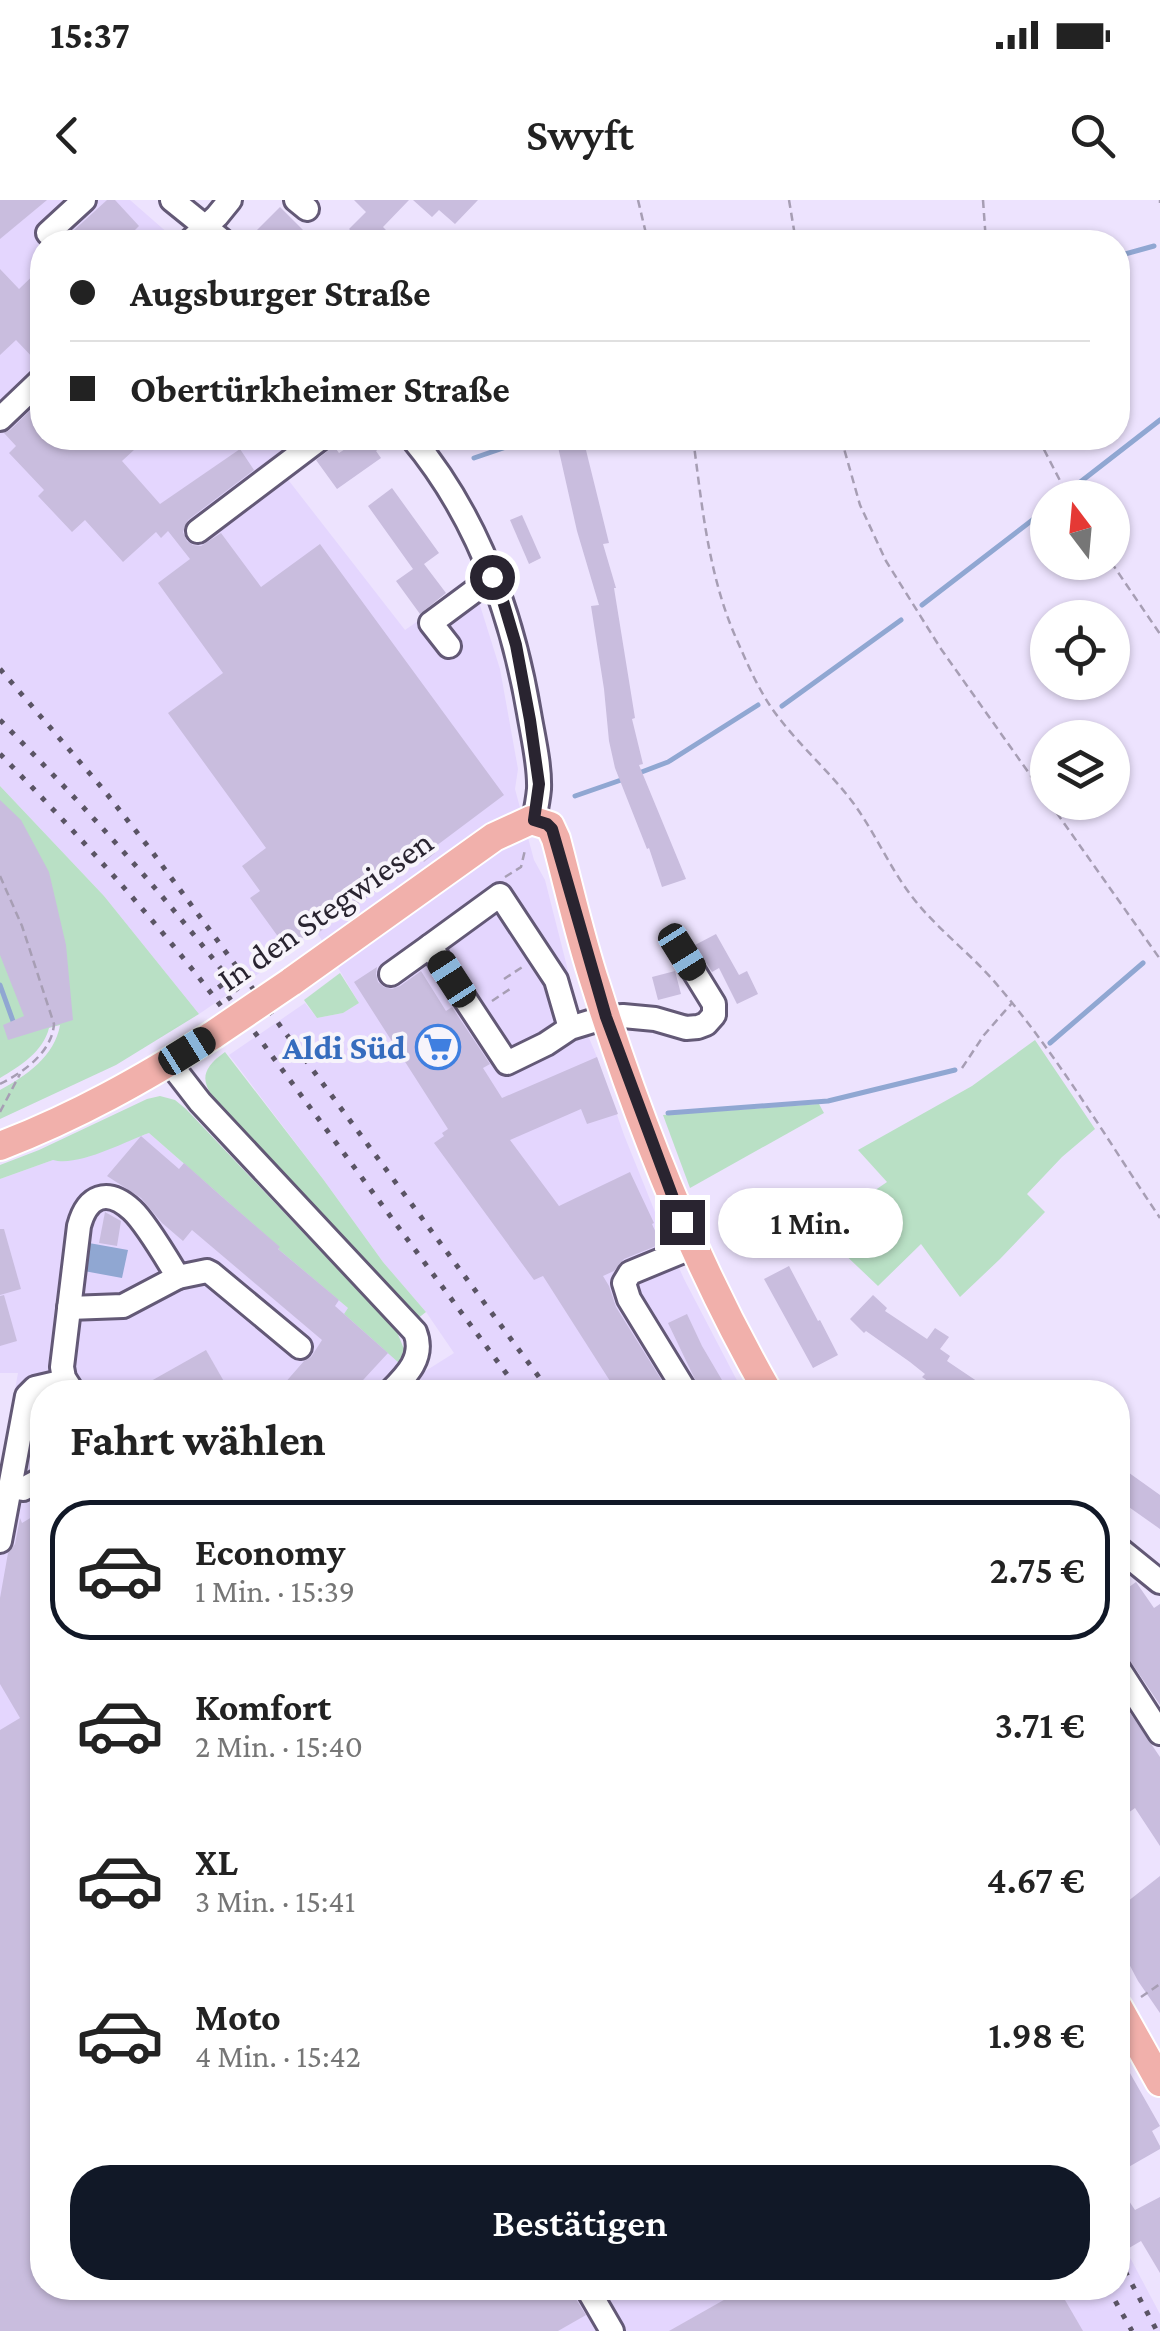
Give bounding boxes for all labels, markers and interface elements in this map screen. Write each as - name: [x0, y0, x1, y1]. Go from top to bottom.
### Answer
- text: 15:37: [50, 14, 130, 56]
- icon: back: [40, 108, 95, 163]
- icon: search: [1065, 108, 1120, 163]
- text: Swyft: [526, 110, 634, 160]
- text: Augsburger Straße: [130, 272, 431, 314]
- text: Obertürkheimer Straße: [130, 368, 510, 410]
- north arrow: [1030, 480, 1130, 580]
- map controls: [1030, 480, 1130, 820]
- route start: [470, 555, 515, 600]
- button: locate: [1030, 600, 1130, 700]
- button: layers: [1030, 720, 1130, 820]
- street label: In den Stegwiesen: [210, 822, 440, 999]
- car: [653, 919, 711, 985]
- car: [423, 946, 481, 1012]
- car: [154, 1022, 220, 1080]
- supermarket icon: Aldi Süd: [415, 1024, 461, 1070]
- place label: Aldi Süd: [281, 1028, 406, 1067]
- callout: 1 Min.: [717, 1187, 902, 1257]
- route end: [660, 1200, 705, 1245]
- text: 1 Min.: [770, 1205, 851, 1241]
- text: Fahrt wählen: [70, 1415, 326, 1465]
- icon: car: [75, 1525, 165, 1615]
- text: Economy: [195, 1531, 345, 1573]
- text: 2.75 €: [990, 1549, 1085, 1591]
- text: 1 Min. · 15:39: [195, 1573, 355, 1609]
- icon: car: [75, 1680, 165, 1770]
- text: Komfort: [195, 1686, 331, 1728]
- text: 3.71 €: [995, 1704, 1085, 1746]
- text: 2 Min. · 15:40: [195, 1728, 363, 1764]
- icon: car: [75, 1835, 165, 1925]
- text: XL: [195, 1841, 238, 1883]
- text: 4.67 €: [987, 1859, 1085, 1901]
- text: 3 Min. · 15:41: [195, 1883, 355, 1919]
- icon: car: [75, 1990, 165, 2080]
- text: Moto: [195, 1996, 281, 2038]
- text: 1.98 €: [988, 2014, 1085, 2056]
- text: 4 Min. · 15:42: [195, 2038, 361, 2074]
- button: Bestätigen: [70, 2165, 1090, 2280]

